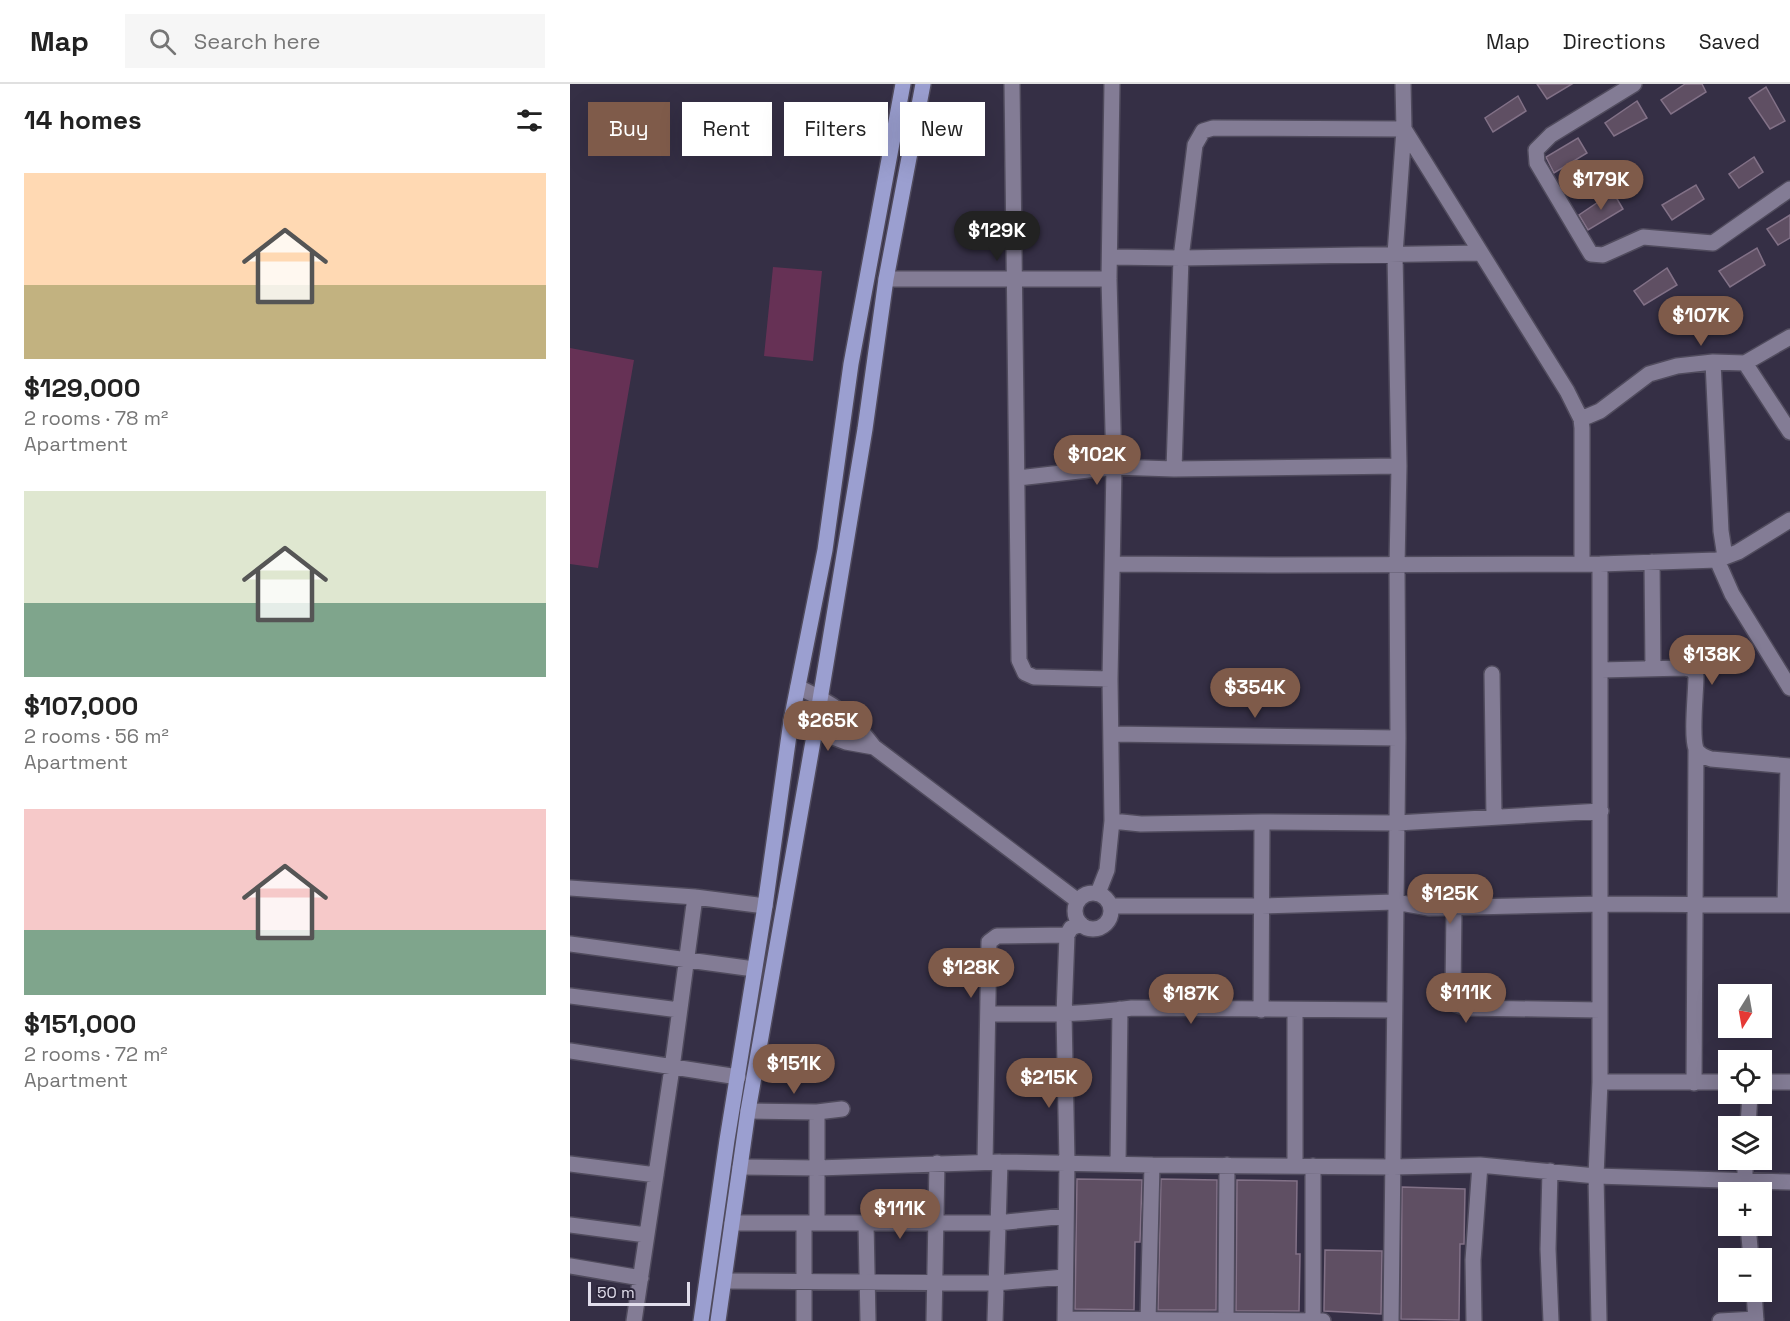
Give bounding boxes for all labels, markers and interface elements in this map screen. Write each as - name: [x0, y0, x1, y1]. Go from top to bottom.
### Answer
- search box: [125, 14, 545, 68]
- text: Map: [30, 23, 89, 59]
- icon: search: [146, 25, 179, 58]
- text: Search here: [194, 27, 321, 55]
- text: Map: [1486, 28, 1530, 55]
- text: Directions: [1563, 28, 1666, 55]
- text: Saved: [1699, 28, 1760, 55]
- chip: Buy: [588, 102, 670, 156]
- chip: Rent: [682, 102, 772, 156]
- chip: Filters: [784, 102, 888, 156]
- chip: New: [900, 102, 985, 156]
- text: 14 homes: [24, 103, 142, 137]
- icon: filters: [513, 104, 546, 137]
- pin: $179K: [1559, 160, 1643, 211]
- text: $179K: [1572, 166, 1630, 192]
- pin: $129K: [955, 211, 1039, 262]
- icon: home: [231, 212, 339, 320]
- text: $129K: [968, 217, 1026, 243]
- pin: $107K: [1659, 296, 1743, 347]
- text: $107K: [1672, 302, 1730, 328]
- text: $129,000: [24, 371, 141, 405]
- text: 2 rooms · 78 m²: [24, 405, 168, 431]
- text: Apartment: [24, 431, 128, 457]
- pin: $102K: [1055, 435, 1139, 486]
- text: $102K: [1068, 441, 1126, 467]
- icon: home: [231, 530, 339, 638]
- pin: $138K: [1670, 635, 1754, 686]
- text: $138K: [1683, 641, 1741, 667]
- pin: $354K: [1213, 668, 1297, 719]
- text: $354K: [1224, 674, 1286, 700]
- text: $107,000: [24, 689, 138, 723]
- pin: $265K: [786, 701, 870, 752]
- text: $265K: [798, 707, 858, 733]
- text: 2 rooms · 56 m²: [24, 723, 169, 749]
- text: Apartment: [24, 749, 128, 775]
- icon: home: [231, 848, 339, 956]
- pin: $125K: [1408, 874, 1492, 925]
- text: $125K: [1421, 880, 1479, 906]
- pin: $128K: [929, 948, 1013, 999]
- text: $128K: [942, 954, 1000, 980]
- pin: $111K: [1424, 973, 1508, 1024]
- pin: $187K: [1149, 974, 1233, 1025]
- text: $111K: [1440, 979, 1492, 1005]
- text: $187K: [1163, 980, 1219, 1006]
- north arrow: [1718, 984, 1772, 1038]
- map controls: [1718, 984, 1772, 1302]
- text: $151,000: [24, 1007, 136, 1041]
- text: 2 rooms · 72 m²: [24, 1041, 168, 1067]
- pin: $151K: [752, 1044, 836, 1095]
- text: $151K: [767, 1050, 821, 1076]
- button: locate: [1718, 1050, 1772, 1104]
- pin: $215K: [1007, 1058, 1091, 1109]
- text: $215K: [1020, 1064, 1078, 1090]
- text: Apartment: [24, 1067, 128, 1093]
- button: layers: [1718, 1116, 1772, 1170]
- button: +: [1718, 1182, 1772, 1236]
- pin: $111K: [858, 1189, 942, 1240]
- text: $111K: [874, 1195, 926, 1221]
- button: −: [1718, 1248, 1772, 1302]
- scale bar: [588, 1279, 690, 1306]
- text: 50 m: [597, 1282, 635, 1303]

